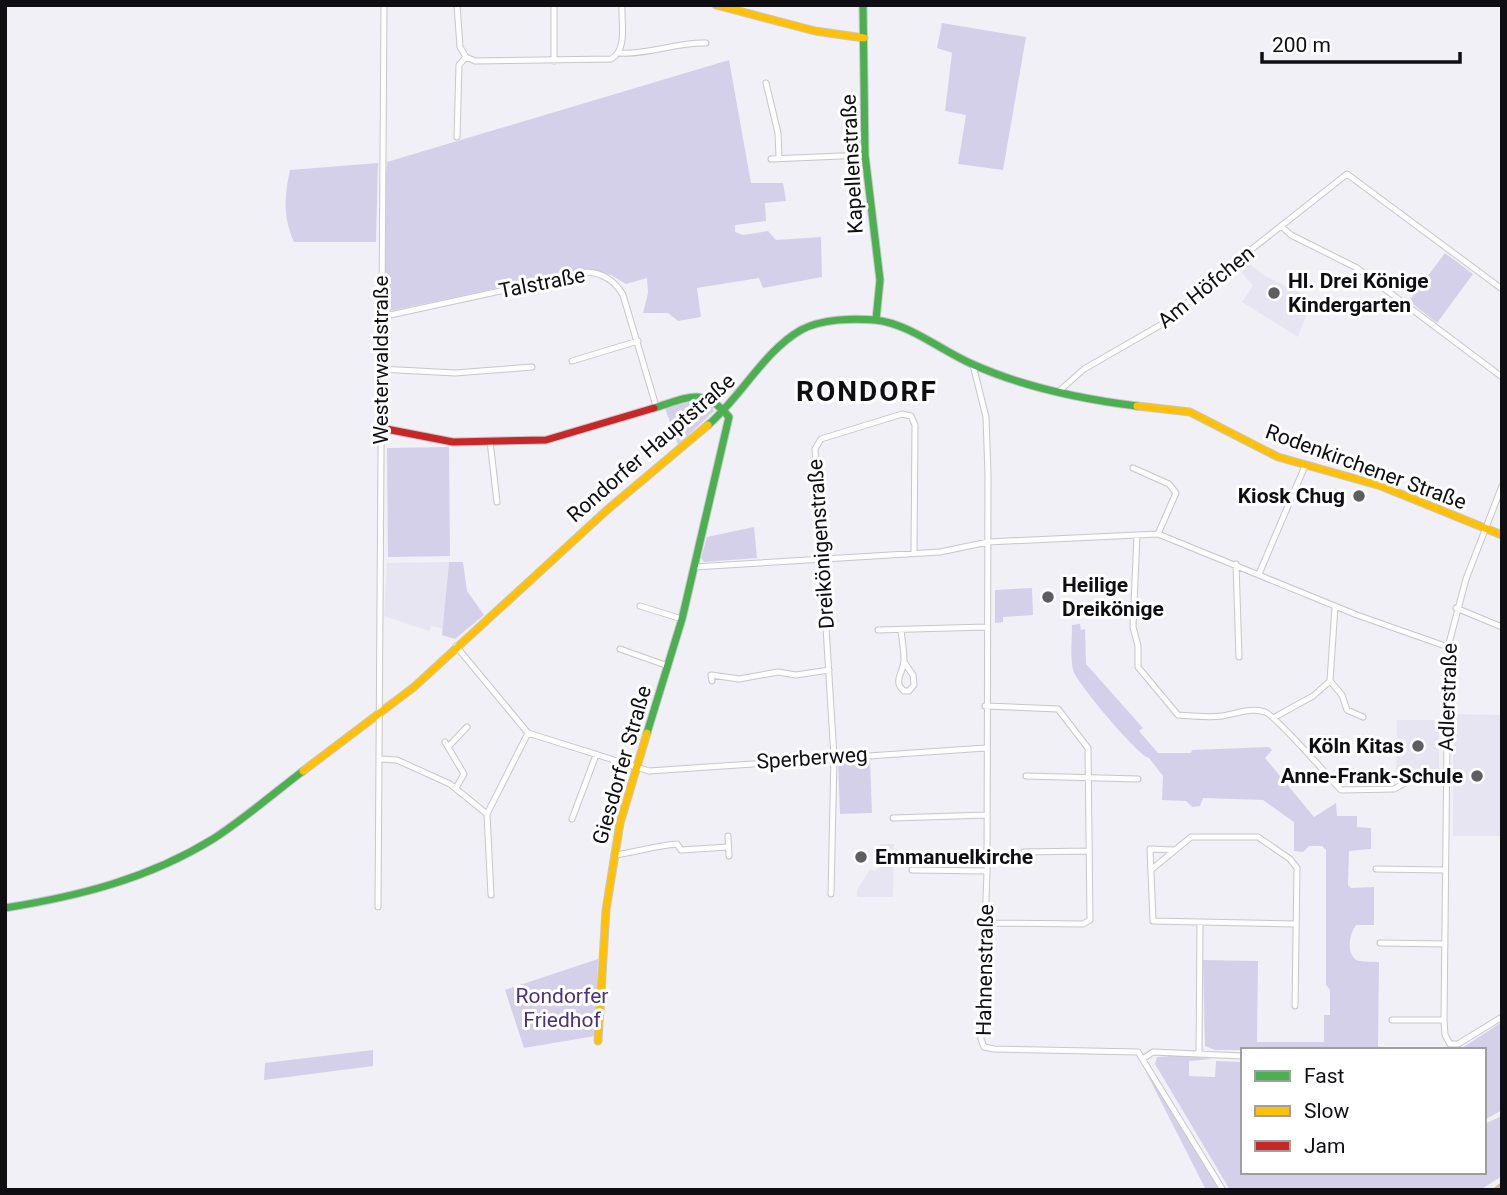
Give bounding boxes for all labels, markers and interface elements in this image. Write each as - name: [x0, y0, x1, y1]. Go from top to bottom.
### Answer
- scale bar: [1262, 21, 1460, 65]
- text: 200 m: [1272, 33, 1331, 57]
- street label: Kapellenstraße: [836, 93, 868, 235]
- street label: Am Höfchen: [1153, 241, 1259, 333]
- street label: Talstraße: [497, 263, 587, 303]
- place label: Hl. Drei Könige Kindergarten: [1288, 269, 1429, 317]
- street label: Westerwaldstraße: [369, 275, 393, 445]
- marker: Hl. Drei Könige Kindergarten: [1266, 285, 1282, 301]
- street label: Rondorfer Hauptstraße: [562, 369, 740, 527]
- district label: RONDORF: [796, 375, 938, 408]
- street label: Rodenkirchener Straße: [1262, 419, 1470, 515]
- street label: Dreikönigenstraße: [803, 458, 839, 630]
- place label: Kiosk Chug: [1238, 484, 1345, 508]
- marker: Kiosk Chug: [1351, 488, 1367, 504]
- place label: Heilige Dreikönige: [1062, 573, 1164, 621]
- marker: Heilige Dreikönige: [1040, 589, 1056, 605]
- street label: Adlerstraße: [1434, 642, 1462, 752]
- street label: Giesdorfer Straße: [588, 683, 656, 847]
- place label: Köln Kitas: [1308, 734, 1404, 758]
- marker: Köln Kitas: [1410, 738, 1426, 754]
- street label: Sperberweg: [756, 742, 868, 774]
- place label: Anne-Frank-Schule: [1281, 764, 1463, 788]
- marker: Anne-Frank-Schule: [1469, 768, 1485, 784]
- place label: Emmanuelkirche: [875, 845, 1033, 869]
- marker: Emmanuelkirche: [853, 849, 869, 865]
- street label: Hahnenstraße: [972, 904, 998, 1036]
- park label: Rondorfer Friedhof: [516, 984, 608, 1032]
- legend: [1241, 1048, 1486, 1174]
- text: Fast: [1304, 1064, 1345, 1088]
- text: Slow: [1304, 1099, 1350, 1123]
- text: Jam: [1304, 1134, 1345, 1158]

